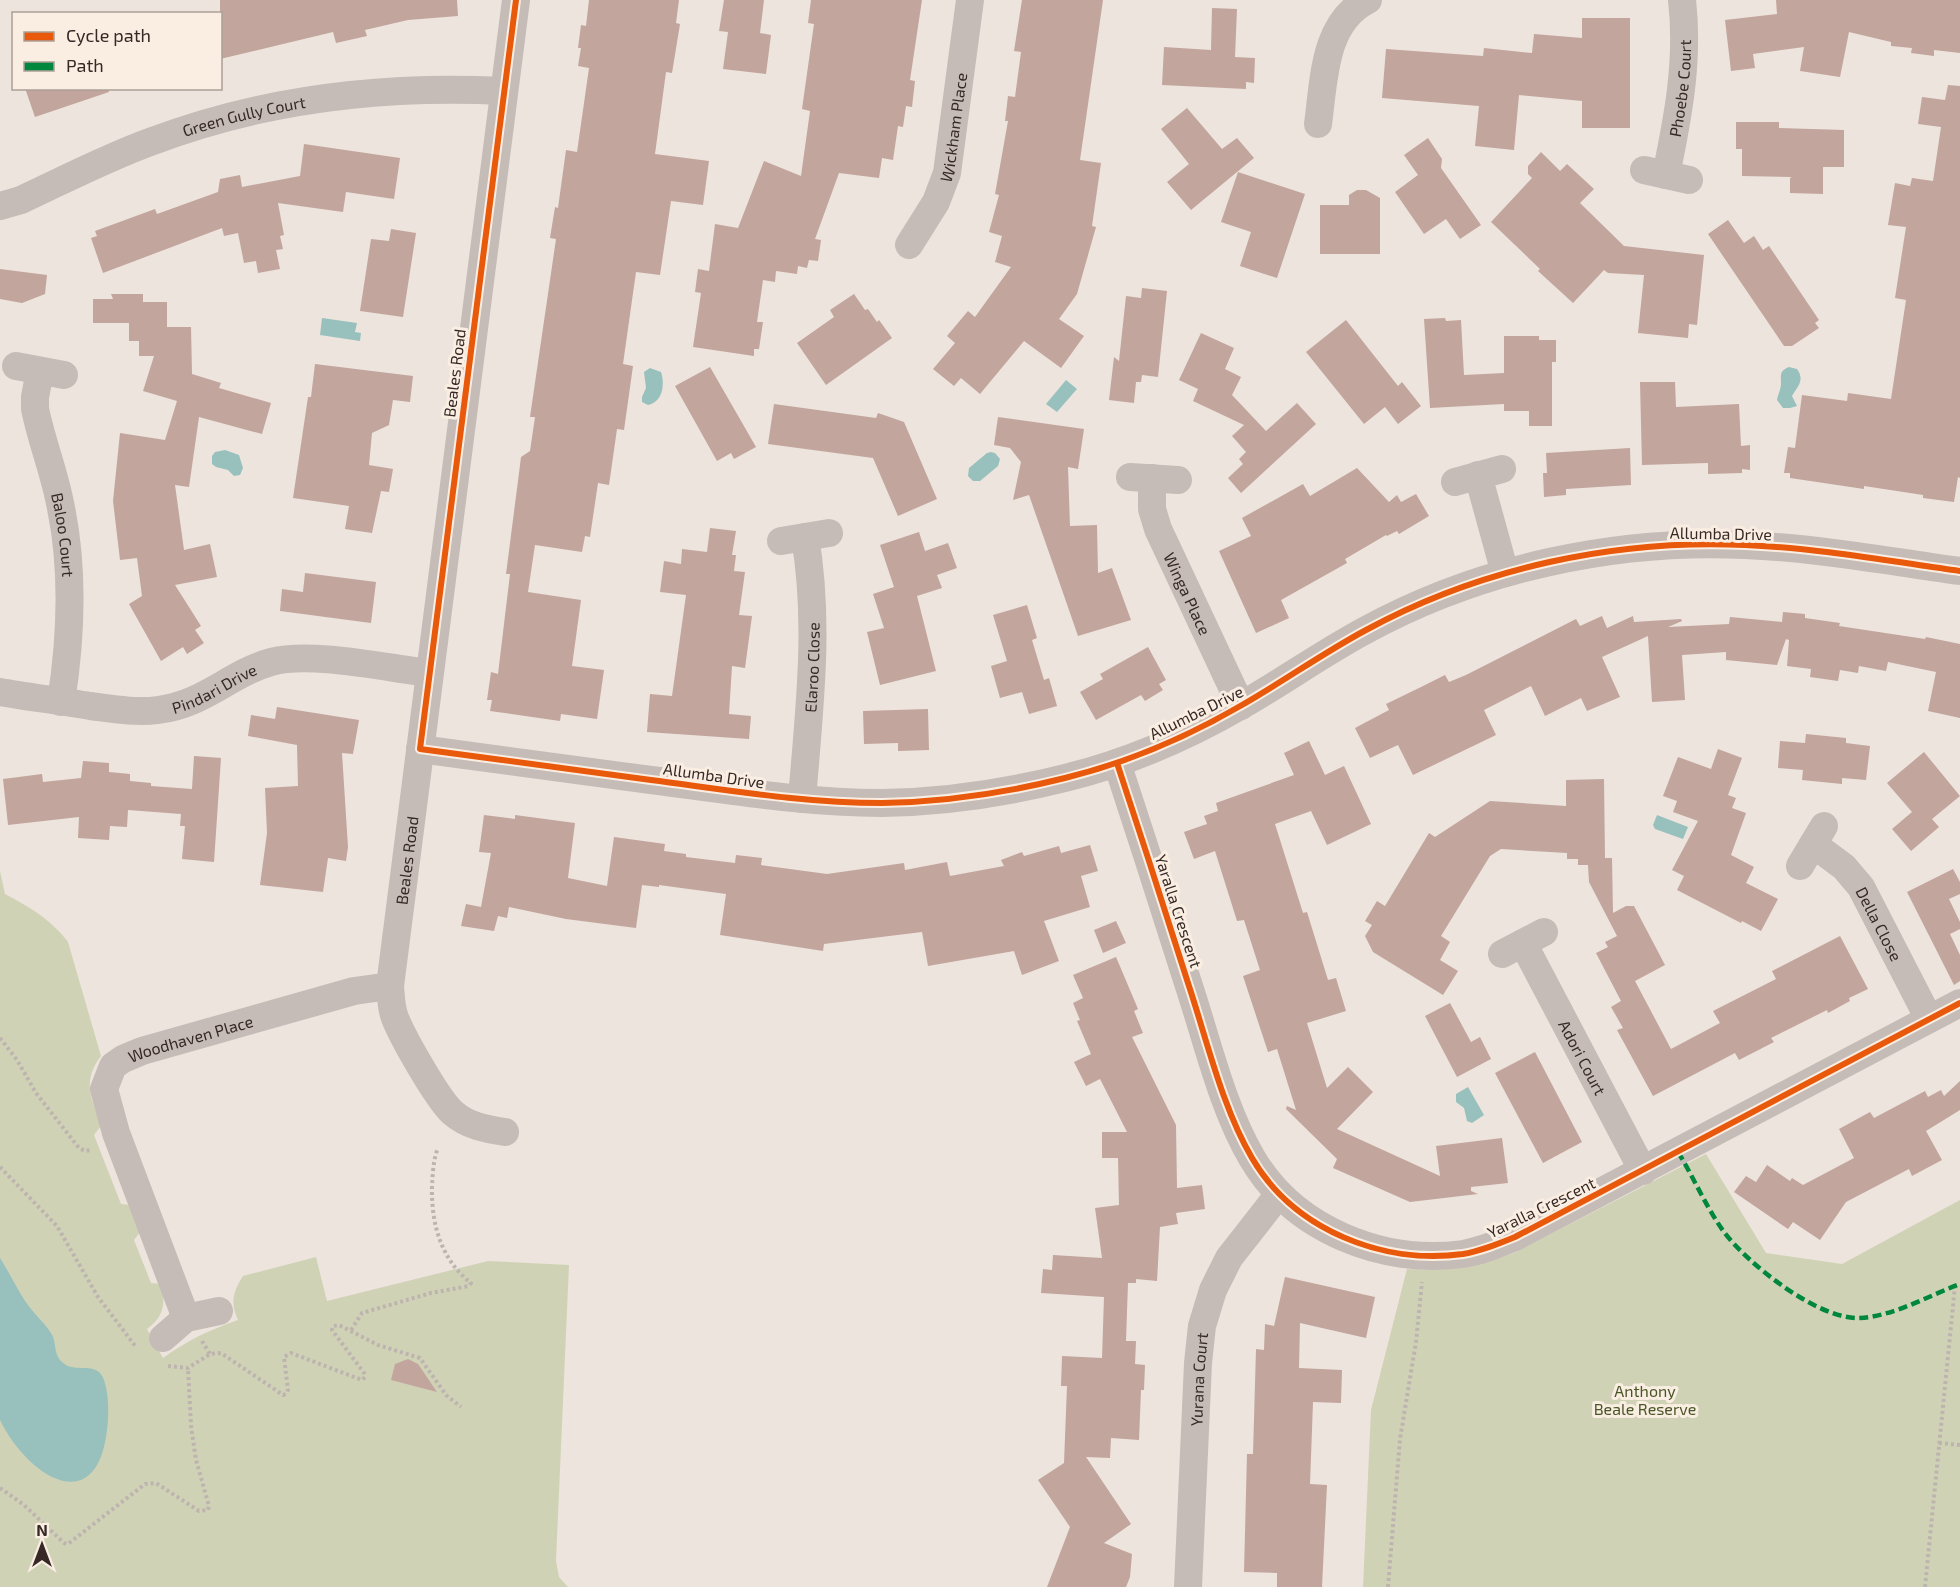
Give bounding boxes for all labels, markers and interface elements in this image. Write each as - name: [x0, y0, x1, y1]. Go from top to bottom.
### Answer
- legend: [12, 12, 222, 90]
- text: Cycle path: [66, 24, 151, 46]
- street label: Phoebe Court: [1664, 40, 1694, 138]
- text: Path: [66, 54, 104, 76]
- street label: Wickham Place: [935, 71, 970, 185]
- street label: Green Gully Court: [180, 92, 307, 139]
- street label: Beales Road: [439, 328, 469, 418]
- street label: Baloo Court: [49, 491, 79, 578]
- street label: Allumba Drive: [1670, 523, 1772, 543]
- street label: Winga Place: [1161, 549, 1216, 638]
- street label: Elaroo Close: [800, 622, 822, 713]
- street label: Pindari Drive: [169, 659, 259, 717]
- street label: Allumba Drive: [1146, 681, 1246, 743]
- street label: Allumba Drive: [662, 758, 766, 792]
- street label: Beales Road: [391, 815, 421, 906]
- street label: Yaralla Crescent: [1152, 852, 1206, 970]
- street label: Della Close: [1853, 883, 1907, 964]
- street label: Woodhaven Place: [125, 1011, 255, 1065]
- street label: Adori Court: [1556, 1016, 1611, 1098]
- street label: Yaralla Crescent: [1484, 1173, 1598, 1241]
- street label: Yurana Court: [1186, 1331, 1211, 1427]
- park label: Anthony Beale Reserve: [1594, 1381, 1696, 1418]
- north arrow: [12, 1515, 72, 1575]
- text: N: [36, 1520, 48, 1539]

